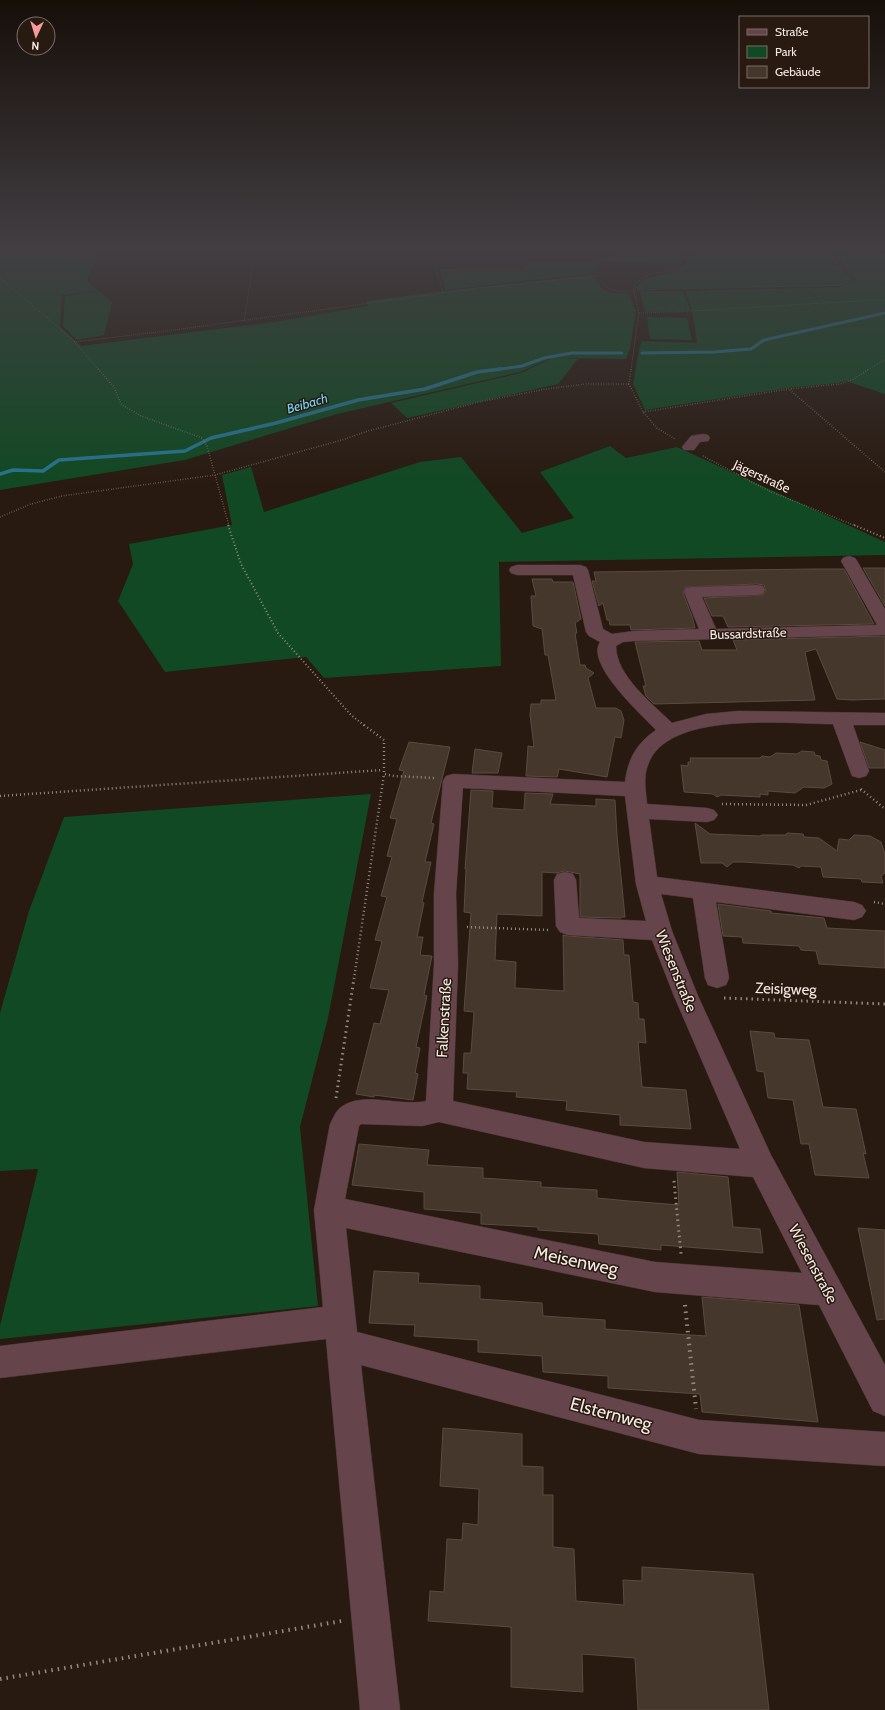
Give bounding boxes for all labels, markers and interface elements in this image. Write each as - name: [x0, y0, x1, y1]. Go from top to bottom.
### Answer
- north arrow: [16, 16, 56, 56]
- legend: [739, 16, 869, 88]
- text: Straße: [775, 24, 808, 39]
- text: N: [31, 39, 40, 53]
- text: Park: [775, 44, 797, 59]
- text: Gebäude: [775, 64, 821, 79]
- water label: Beibach: [285, 390, 329, 416]
- street label: Jägerstraße: [730, 455, 793, 496]
- street label: Bussardstraße: [709, 624, 787, 642]
- street label: Wiesenstraße: [651, 927, 701, 1015]
- street label: Falkenstraße: [433, 977, 455, 1058]
- street label: Zeisigweg: [755, 979, 818, 999]
- street label: Wiesenstraße: [785, 1222, 841, 1307]
- street label: Meisenweg: [532, 1241, 621, 1281]
- street label: Elsternweg: [568, 1393, 655, 1436]

